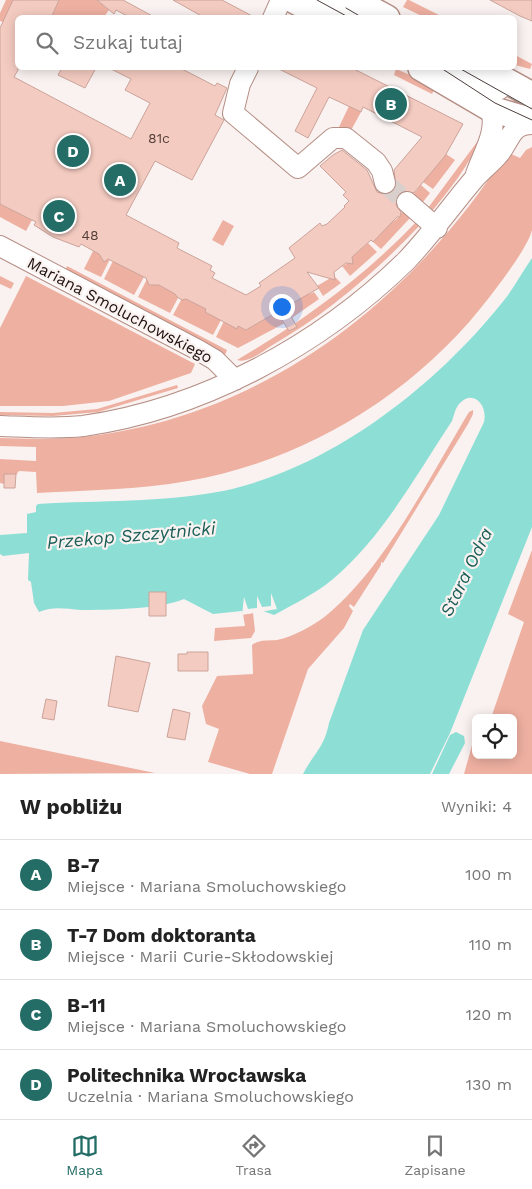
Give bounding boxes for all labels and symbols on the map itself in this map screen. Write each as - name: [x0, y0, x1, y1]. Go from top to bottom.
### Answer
- pin: B: [375, 85, 407, 123]
- house number: 81c: [148, 130, 170, 146]
- pin: D: [57, 132, 89, 170]
- pin: A: [104, 161, 136, 199]
- pin: C: [43, 197, 75, 235]
- house number: 48: [81, 227, 99, 243]
- street label: Mariana Smoluchowskiego: [24, 253, 216, 367]
- your location: [269, 294, 295, 320]
- water label: Przekop Szczytnicki: [46, 517, 218, 553]
- water label: Stara Odra: [436, 524, 496, 620]

